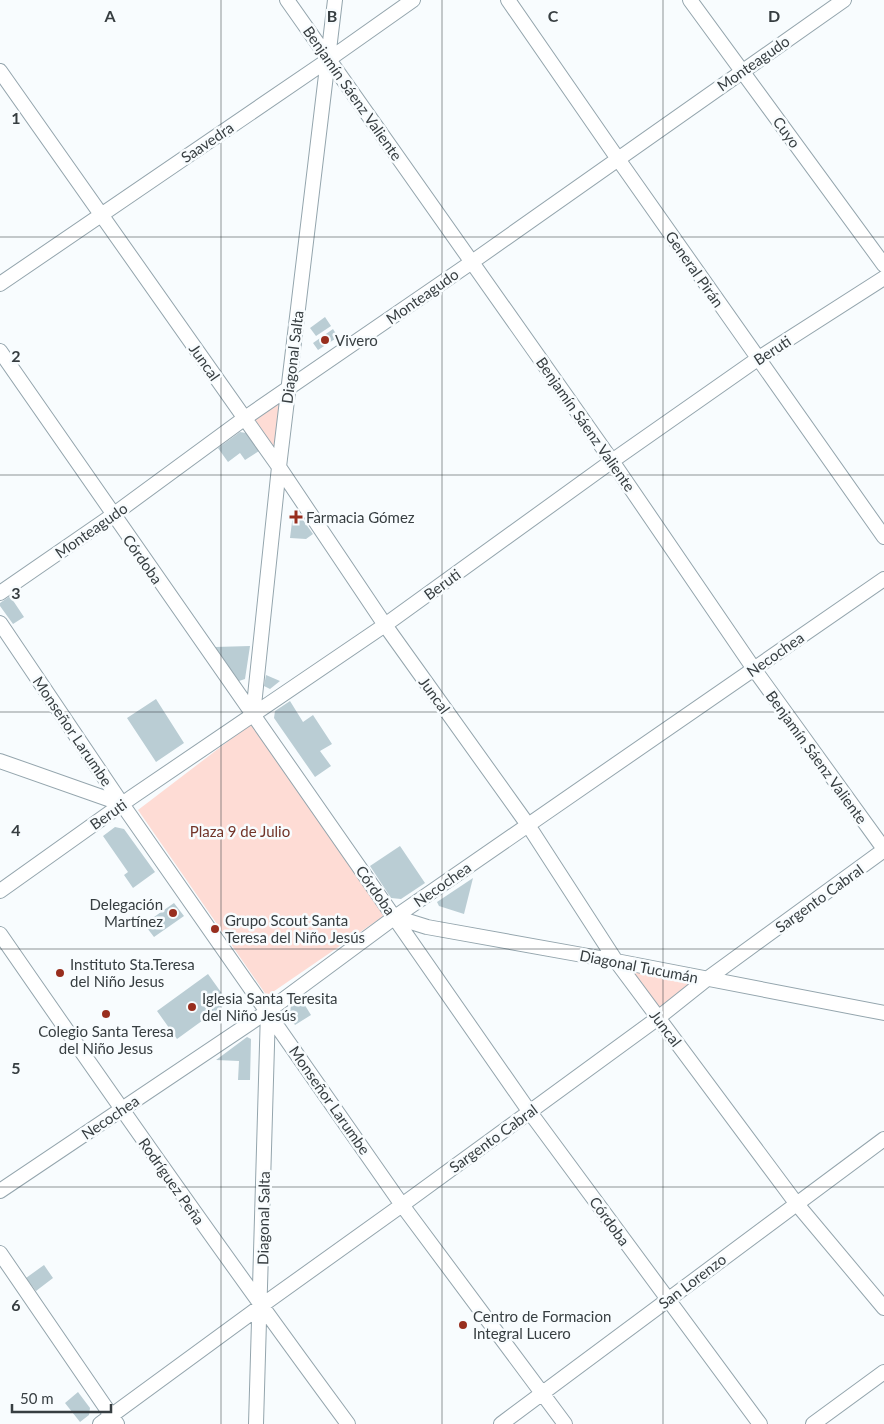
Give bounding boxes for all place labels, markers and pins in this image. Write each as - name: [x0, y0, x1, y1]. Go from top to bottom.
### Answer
- place label: Vivero: [335, 331, 378, 349]
- marker: Vivero: [319, 334, 331, 346]
- place label: Farmacia Gómez: [306, 508, 415, 526]
- marker: Farmacia Gómez: [290, 511, 302, 523]
- place label: Delegación Martínez: [89, 895, 163, 930]
- marker: Delegación Martínez: [167, 907, 179, 919]
- place label: Grupo Scout Santa Teresa del Niño Jesús: [225, 911, 365, 946]
- marker: Grupo Scout Santa Teresa del Niño Jesús: [209, 923, 221, 935]
- place label: Instituto Sta.Teresa del Niño Jesus: [70, 955, 195, 990]
- marker: Instituto Sta.Teresa del Niño Jesus: [54, 967, 66, 979]
- place label: Iglesia Santa Teresita del Niño Jesús: [202, 989, 338, 1024]
- marker: Iglesia Santa Teresita del Niño Jesús: [186, 1001, 198, 1013]
- marker: Colegio Santa Teresa del Niño Jesus: [100, 1008, 112, 1020]
- place label: Colegio Santa Teresa del Niño Jesus: [38, 1022, 174, 1057]
- place label: Centro de Formacion Integral Lucero: [473, 1307, 611, 1342]
- marker: Centro de Formacion Integral Lucero: [457, 1319, 469, 1331]

